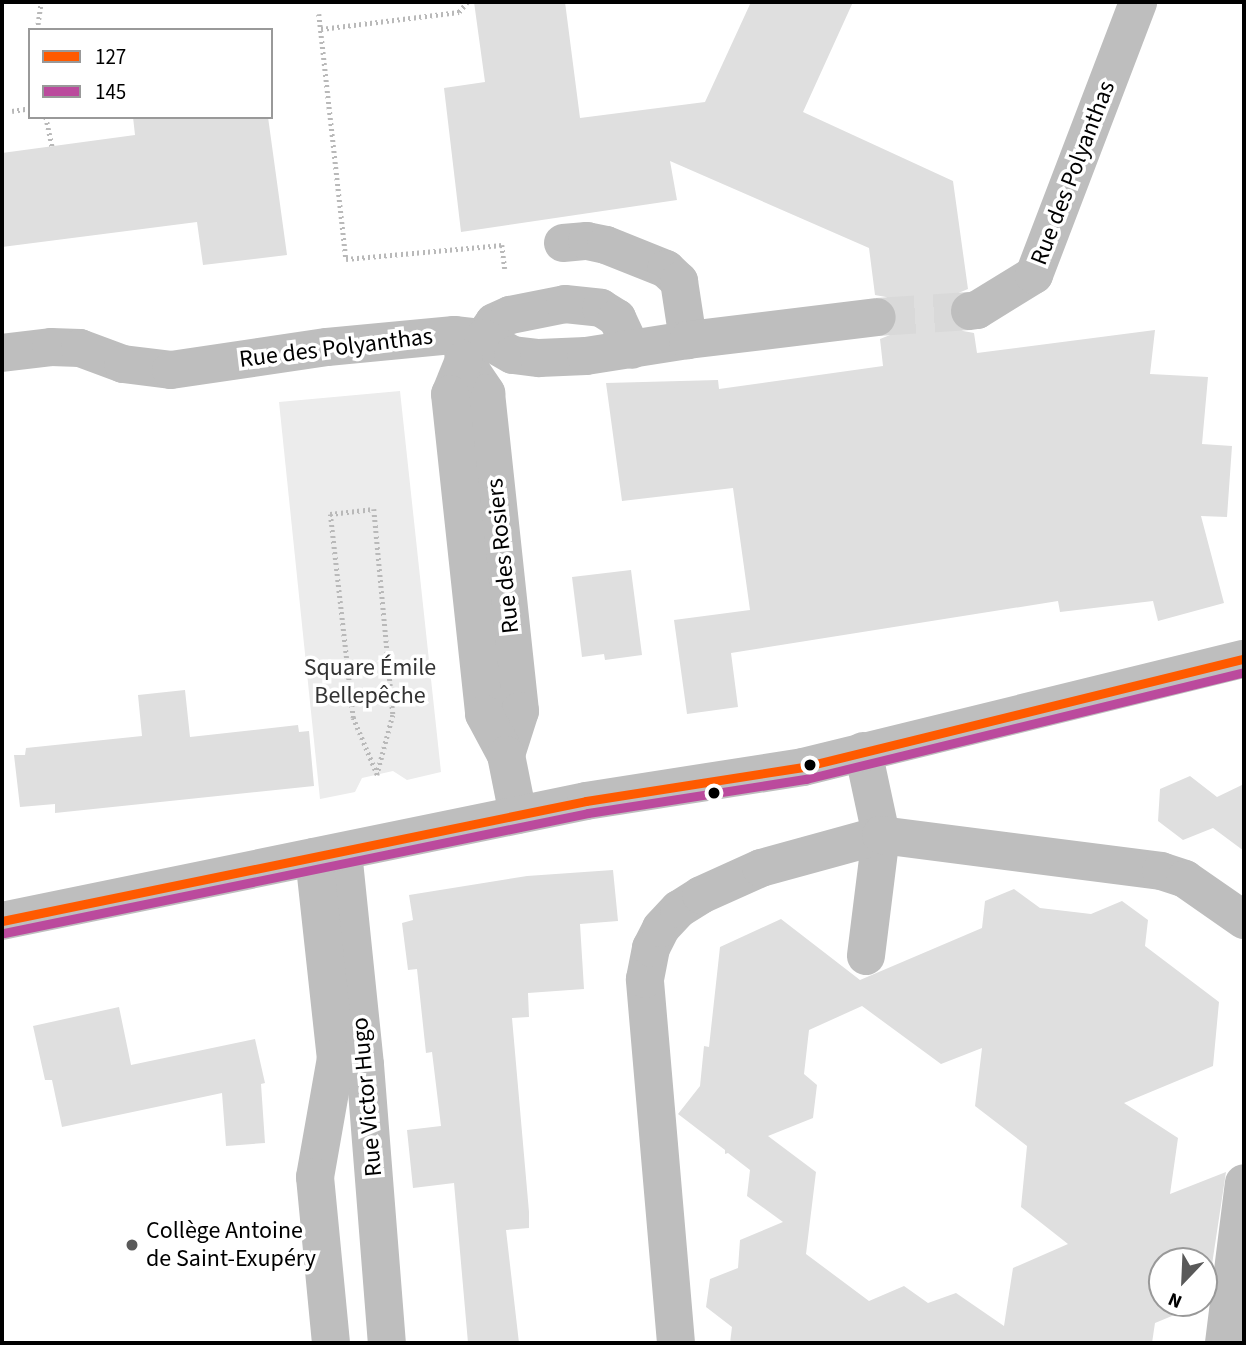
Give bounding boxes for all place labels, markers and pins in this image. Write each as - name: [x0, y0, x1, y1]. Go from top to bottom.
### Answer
- unlabelled marker: [803, 758, 817, 772]
- unlabelled marker: [707, 786, 721, 800]
- place label: Collège Antoine de Saint-Exupéry: [146, 1217, 316, 1273]
- marker: Collège Antoine de Saint-Exupéry: [124, 1237, 140, 1253]

